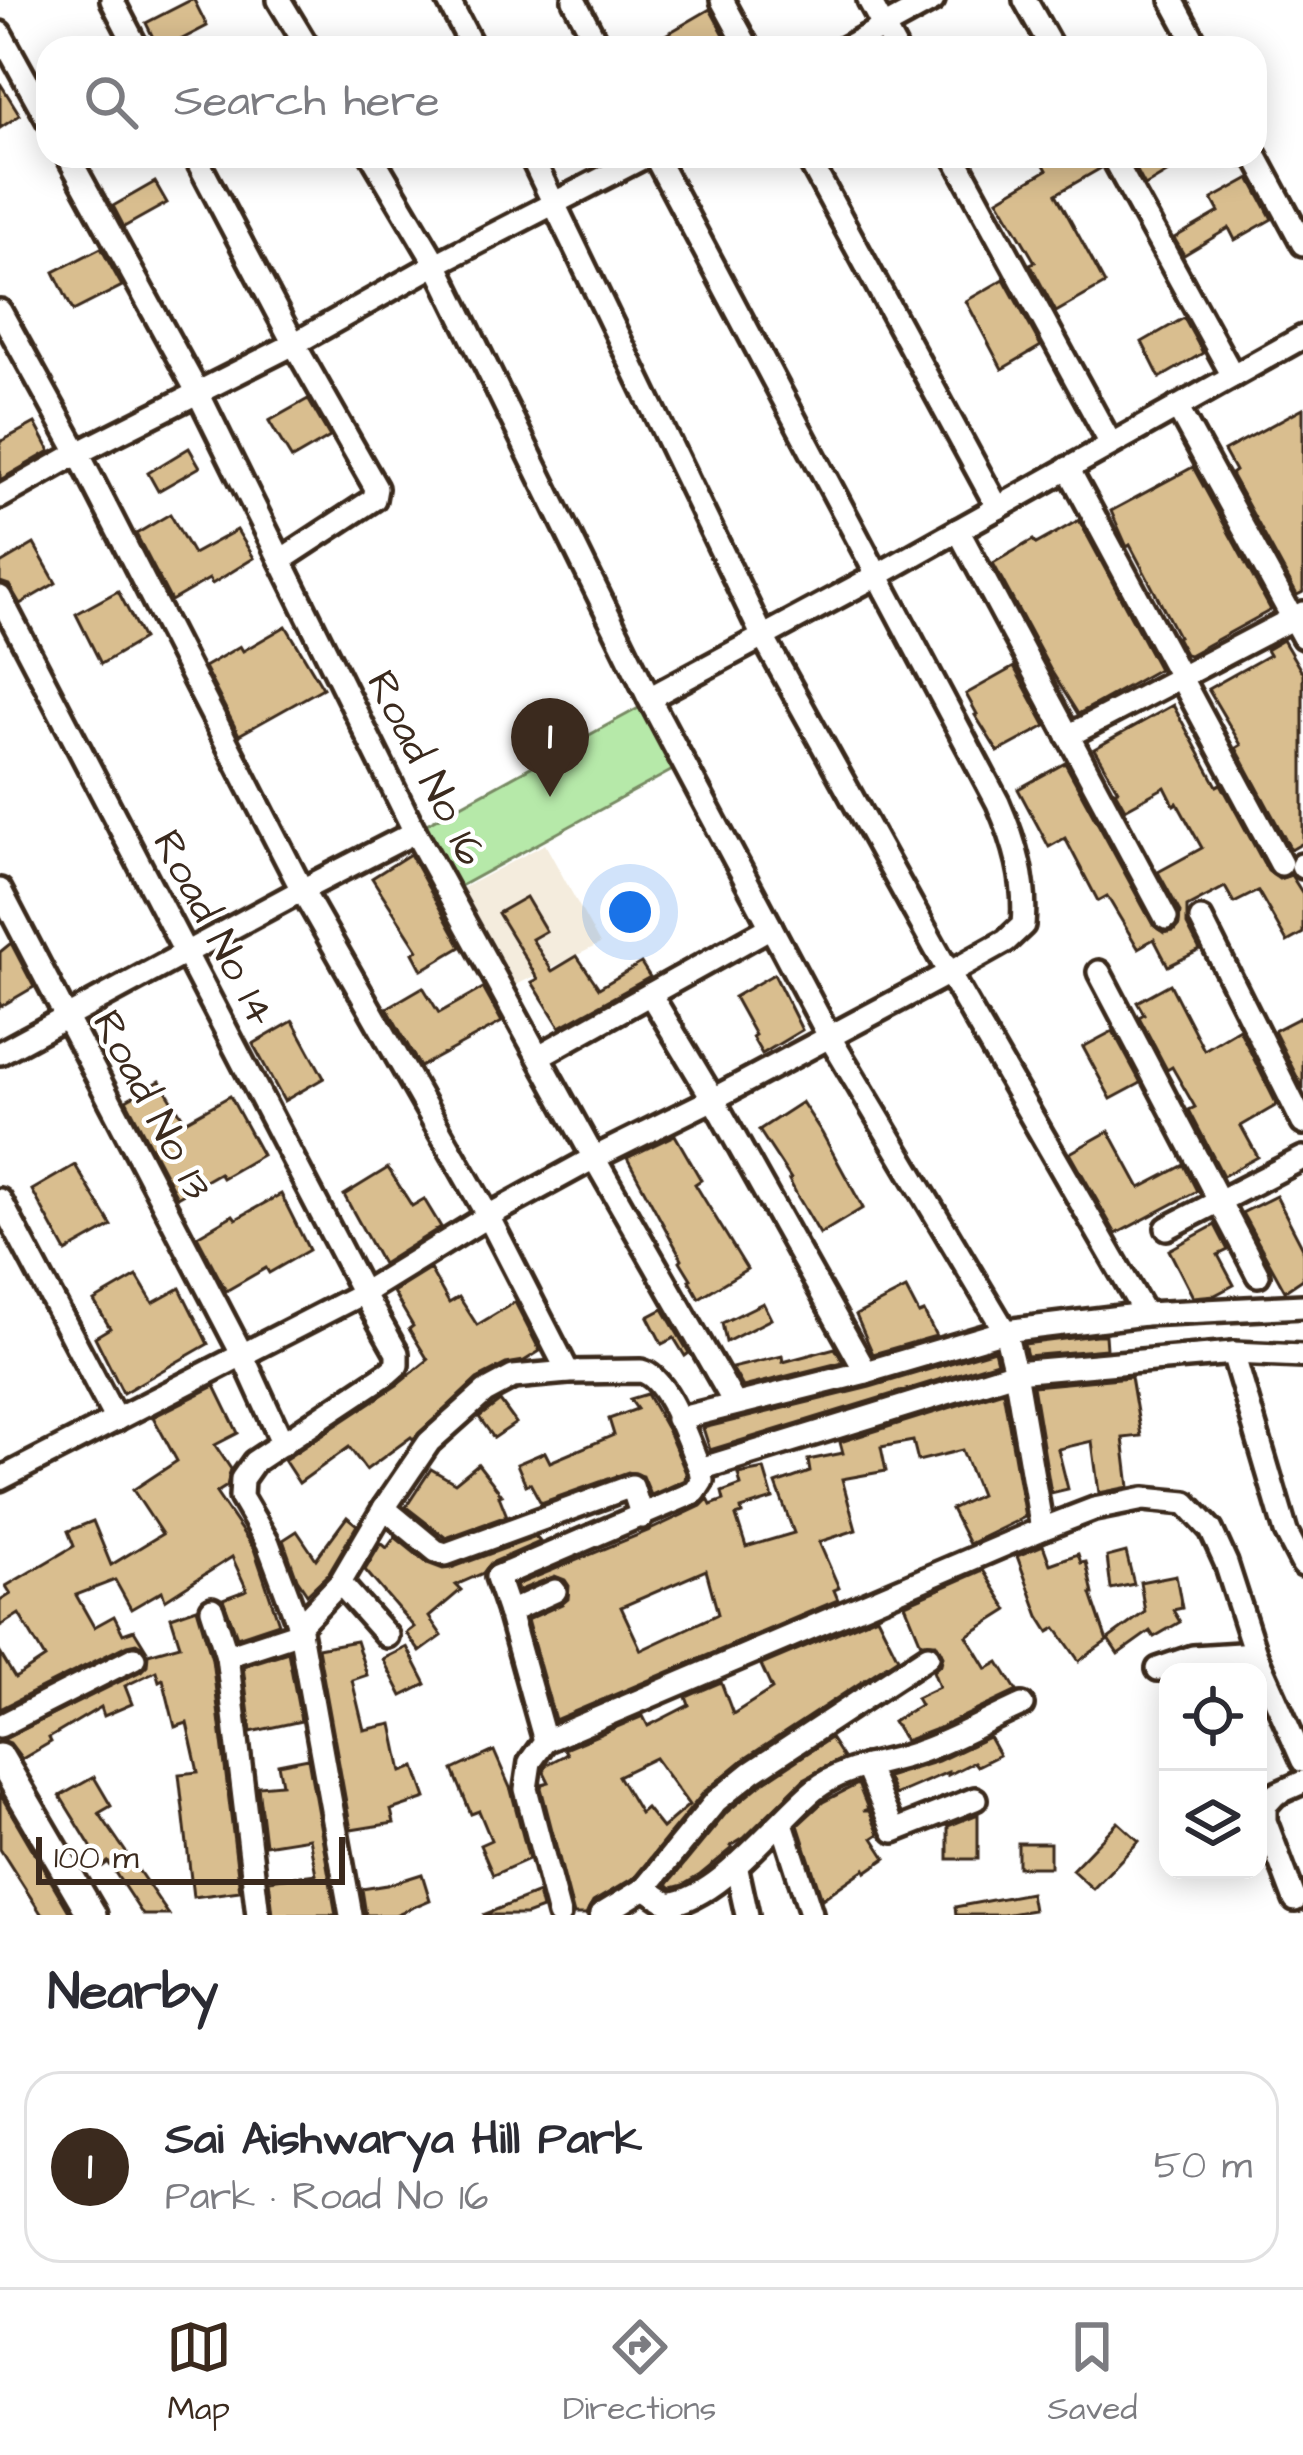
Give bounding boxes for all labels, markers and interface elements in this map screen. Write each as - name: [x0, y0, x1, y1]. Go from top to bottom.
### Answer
- search box: [36, 36, 1267, 168]
- icon: search: [78, 69, 144, 135]
- text: Search here: [174, 71, 440, 133]
- street label: Road No 16: [351, 661, 499, 876]
- pin: 1: [511, 698, 589, 797]
- street label: Road No 14: [138, 820, 289, 1037]
- your location: [600, 882, 660, 942]
- street label: Road No 13: [77, 1000, 226, 1210]
- map controls: [1159, 1663, 1267, 1879]
- button: locate: [1159, 1663, 1267, 1771]
- button: layers: [1159, 1771, 1267, 1879]
- scale bar: [36, 1831, 345, 1884]
- text: 100 m: [54, 1835, 139, 1881]
- text: Nearby: [48, 1958, 218, 2029]
- text: Sai Aishwarya Hill Park: [165, 2109, 642, 2171]
- text: 1: [88, 2140, 93, 2194]
- text: 50 m: [1154, 2140, 1252, 2194]
- text: Park · Road No 16: [165, 2171, 489, 2225]
- tab: Map: [166, 2314, 232, 2432]
- tab: Directions: [563, 2314, 716, 2432]
- tab: Saved: [1047, 2314, 1137, 2432]

